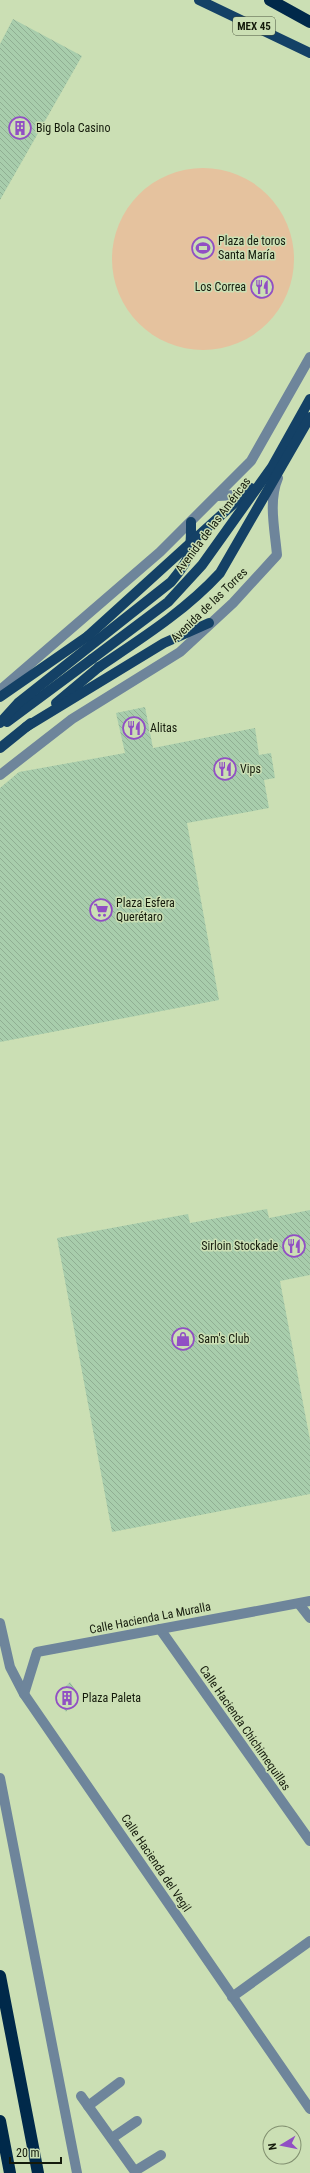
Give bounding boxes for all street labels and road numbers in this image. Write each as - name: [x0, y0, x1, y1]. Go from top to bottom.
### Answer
- road number: MEX 45: [233, 17, 275, 35]
- street label: Avenida de las Américas: [172, 474, 254, 576]
- street label: Avenida de las Torres: [168, 565, 250, 645]
- street label: Calle Hacienda La Muralla: [88, 1599, 212, 1637]
- street label: Calle Hacienda Chichimequillas: [196, 1663, 294, 1793]
- street label: Calle Hacienda del Vegil: [118, 1812, 194, 1914]

